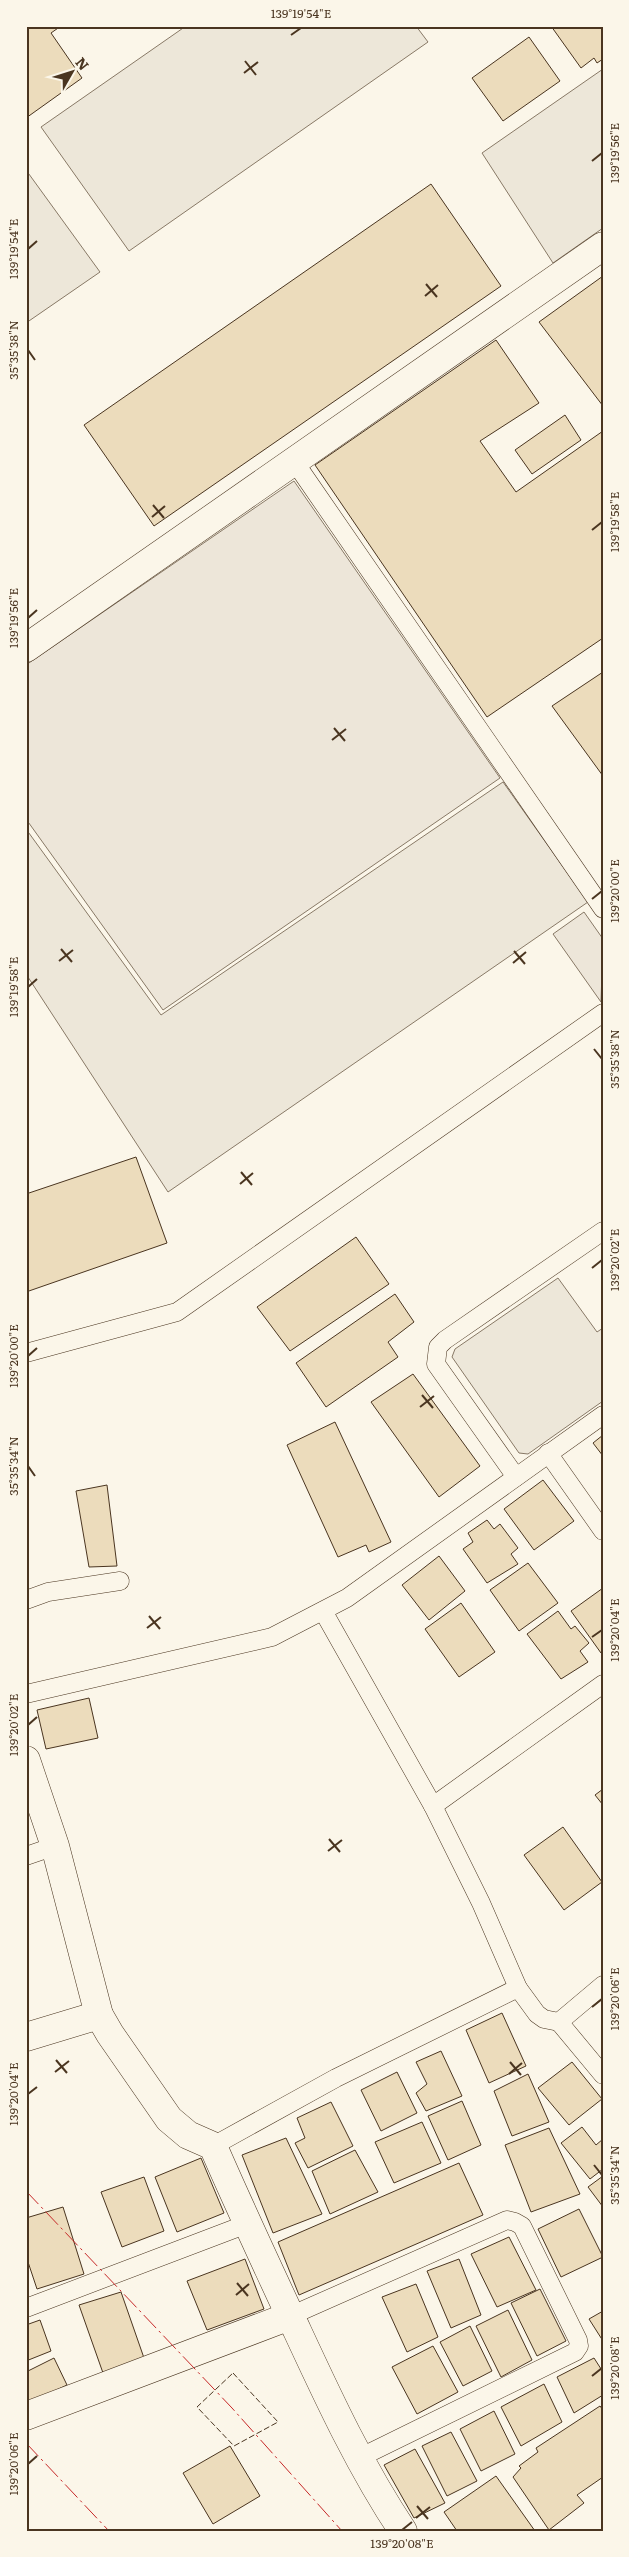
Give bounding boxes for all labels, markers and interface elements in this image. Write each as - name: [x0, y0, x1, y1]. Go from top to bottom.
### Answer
- text: 139°19'54"E: [271, 4, 332, 22]
- north arrow: [48, 48, 98, 98]
- text: N: [71, 52, 95, 74]
- text: 139°19'56"E: [605, 122, 623, 183]
- text: 139°19'54"E: [4, 218, 22, 279]
- text: 35°35'38"N: [4, 320, 22, 380]
- text: 139°19'58"E: [605, 491, 623, 552]
- text: 139°19'56"E: [4, 587, 22, 648]
- text: 139°20'00"E: [605, 859, 623, 923]
- text: 139°19'58"E: [4, 956, 22, 1017]
- text: 35°35'38"N: [605, 1029, 623, 1089]
- text: 139°20'02"E: [605, 1228, 623, 1291]
- text: 139°20'00"E: [4, 1324, 22, 1388]
- text: 35°35'34"N: [4, 1436, 22, 1496]
- text: 139°20'04"E: [605, 1598, 623, 1662]
- text: 139°20'02"E: [4, 1693, 22, 1756]
- text: 139°20'06"E: [605, 1967, 623, 2031]
- text: 139°20'04"E: [4, 2062, 22, 2126]
- text: 35°35'34"N: [605, 2145, 623, 2205]
- text: 139°20'08"E: [605, 2336, 623, 2400]
- text: 139°20'06"E: [4, 2432, 22, 2496]
- text: 139°20'08"E: [370, 2534, 434, 2552]

